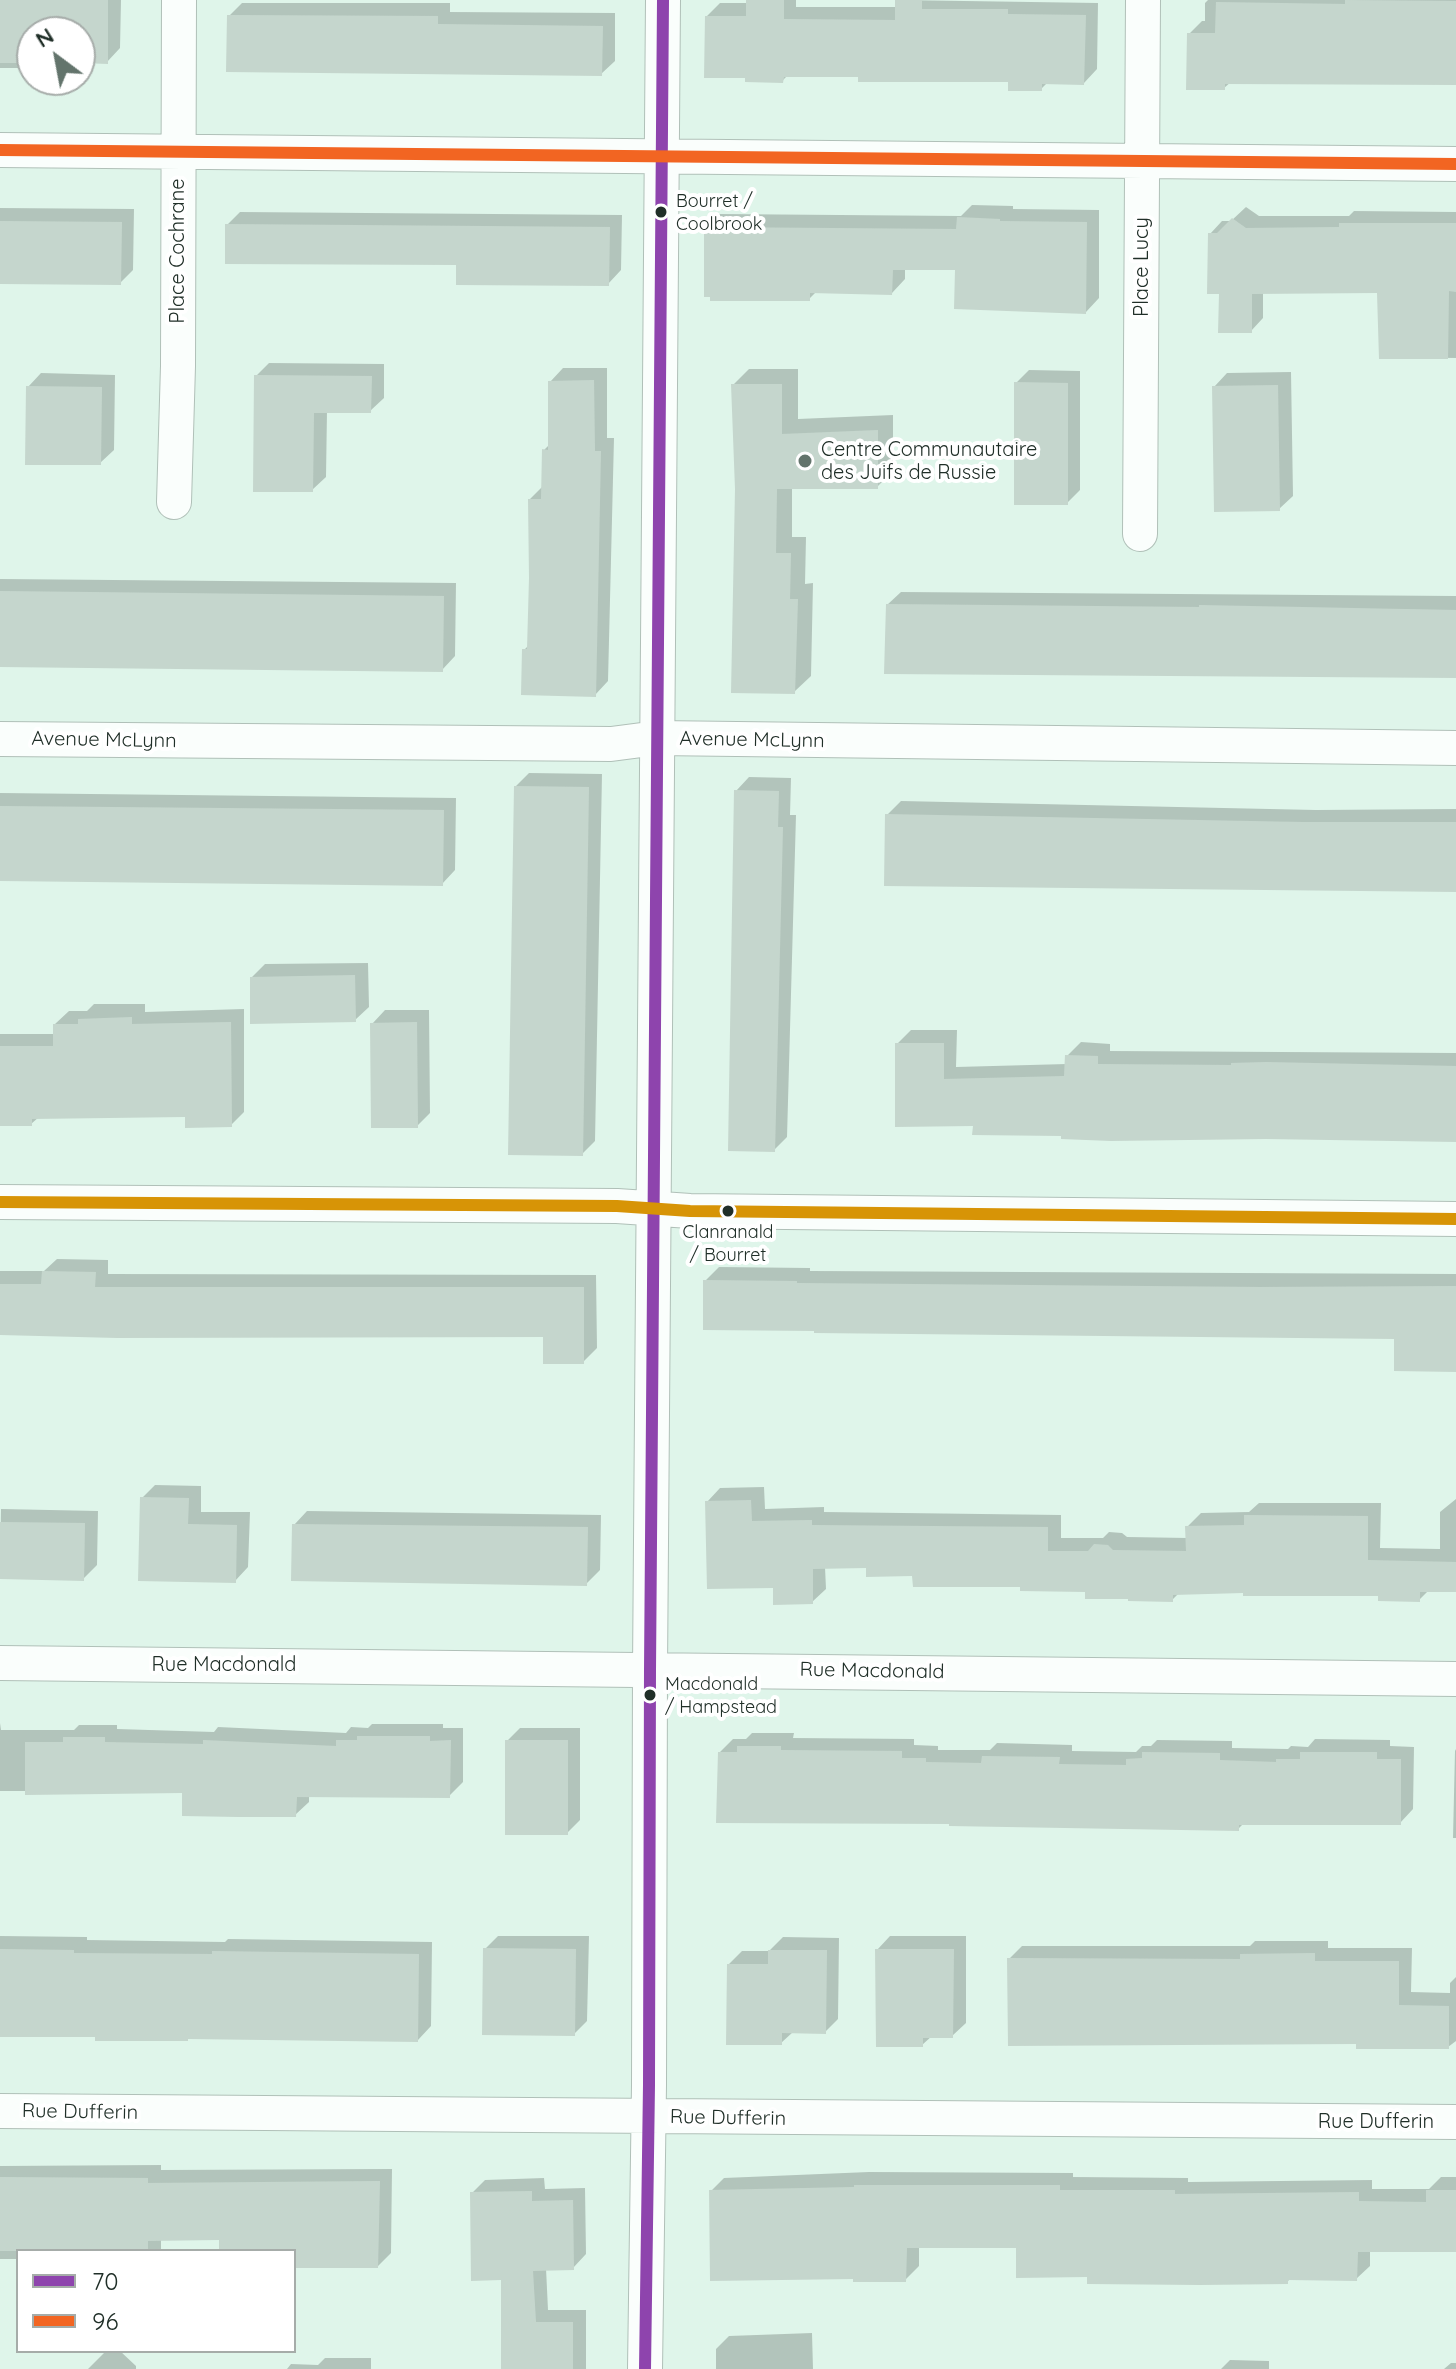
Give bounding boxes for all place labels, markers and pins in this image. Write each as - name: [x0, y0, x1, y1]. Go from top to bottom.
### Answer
- place label: Bourret / Coolbrook: [676, 191, 762, 234]
- marker: Bourret / Coolbrook: [653, 204, 669, 220]
- place label: Centre Communautaire des Juifs de Russie: [821, 438, 1037, 485]
- marker: Centre Communautaire des Juifs de Russie: [796, 452, 814, 470]
- marker: Clanranald / Bourret: [720, 1203, 736, 1219]
- place label: Clanranald / Bourret: [682, 1222, 774, 1264]
- place label: Macdonald / Hampstead: [665, 1674, 777, 1716]
- marker: Macdonald / Hampstead: [642, 1687, 658, 1703]

